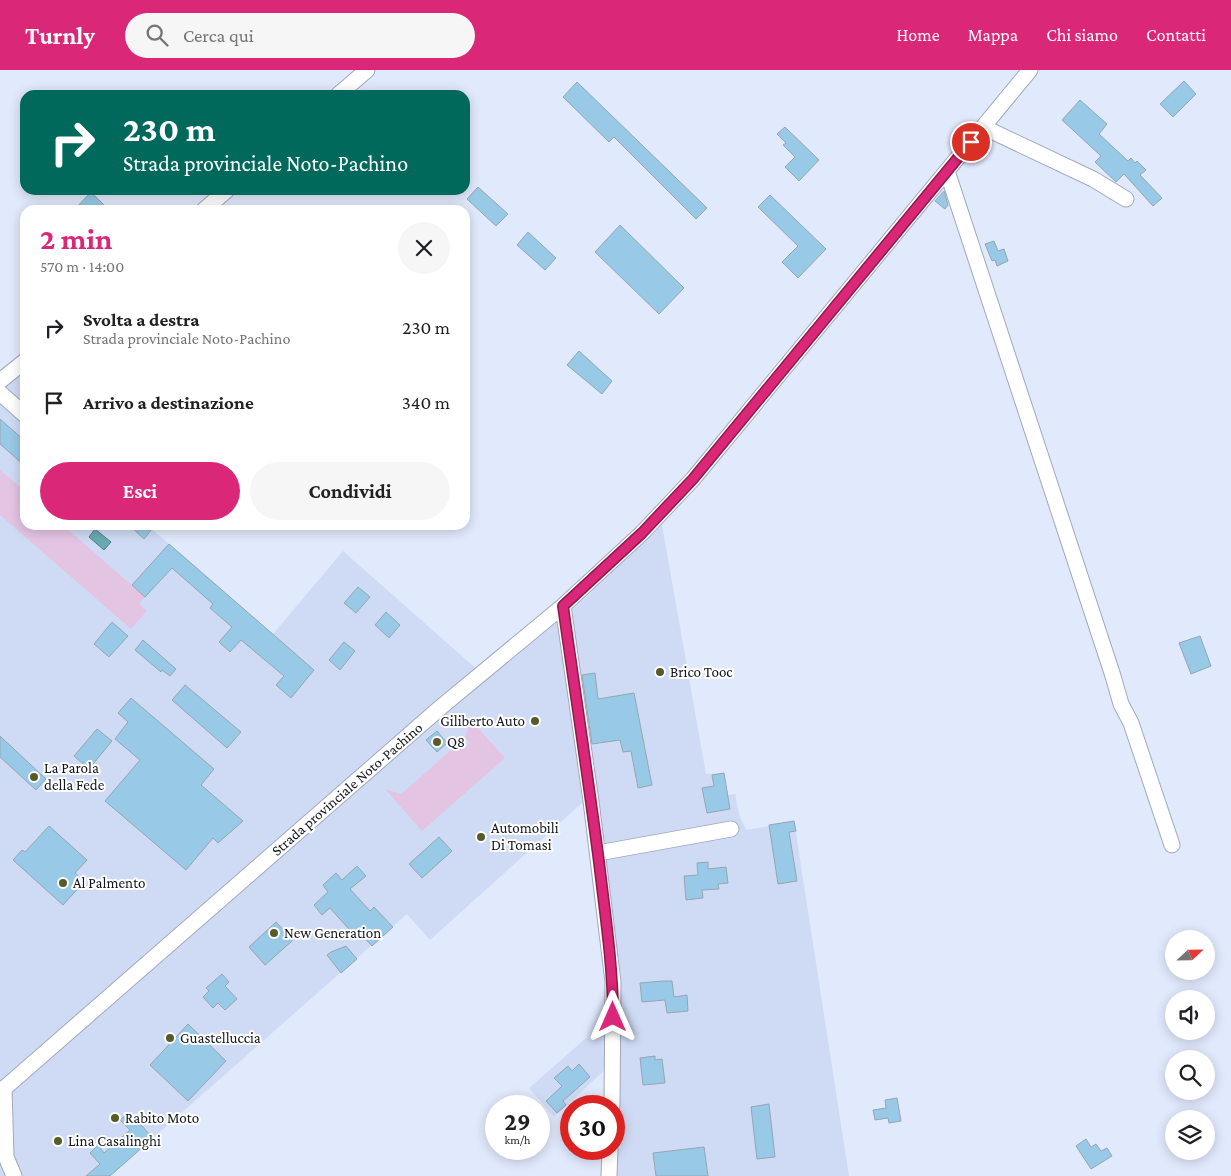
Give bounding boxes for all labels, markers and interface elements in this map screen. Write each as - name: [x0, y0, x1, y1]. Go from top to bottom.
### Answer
- search box: [125, 13, 475, 58]
- icon: search: [143, 21, 171, 49]
- text: Turnly: [25, 22, 95, 49]
- text: Cerca qui: [183, 25, 254, 46]
- text: Home: [897, 25, 940, 45]
- text: Mappa: [968, 25, 1018, 45]
- text: Chi siamo: [1046, 25, 1118, 45]
- text: Contatti: [1146, 25, 1206, 45]
- icon: right: [40, 110, 105, 175]
- text: 230 m: [123, 110, 216, 149]
- pin: [950, 121, 992, 163]
- icon: arrive: [957, 128, 985, 156]
- text: Strada provinciale Noto-Pachino: [123, 151, 408, 176]
- text: 2 min: [40, 222, 112, 255]
- button: close: [398, 222, 450, 274]
- text: 570 m · 14:00: [40, 258, 124, 275]
- text: Svolta a destra: [83, 309, 199, 330]
- icon: right: [40, 314, 68, 342]
- text: 230 m: [402, 317, 450, 338]
- text: Strada provinciale Noto-Pachino: [83, 330, 290, 347]
- icon: arrive: [40, 389, 68, 417]
- text: Arrivo a destinazione: [83, 392, 254, 413]
- text: 340 m: [402, 392, 450, 413]
- button: Esci: [40, 462, 240, 520]
- button: Condividi: [250, 462, 450, 520]
- place label: Brico Tooc: [670, 664, 733, 680]
- marker: Brico Tooc: [654, 666, 666, 678]
- place label: Giliberto Auto: [440, 713, 525, 729]
- marker: Giliberto Auto: [529, 715, 541, 727]
- street label: Strada provinciale Noto-Pachino: [268, 719, 426, 860]
- place label: Q8: [447, 734, 465, 750]
- marker: Q8: [431, 736, 443, 748]
- place label: La Parola della Fede: [44, 760, 105, 793]
- marker: La Parola della Fede: [28, 771, 40, 783]
- place label: Automobili Di Tomasi: [491, 820, 559, 853]
- marker: Automobili Di Tomasi: [475, 831, 487, 843]
- place label: Al Palmento: [73, 875, 145, 891]
- marker: Al Palmento: [57, 877, 69, 889]
- place label: New Generation: [284, 925, 381, 941]
- marker: New Generation: [268, 927, 280, 939]
- north arrow: [1165, 930, 1215, 980]
- map controls: [1165, 930, 1215, 1160]
- position arrow: [586, 990, 638, 1042]
- button: sound: [1165, 990, 1215, 1040]
- place label: Guastelluccia: [180, 1030, 261, 1046]
- marker: Guastelluccia: [164, 1032, 176, 1044]
- button: search: [1165, 1050, 1215, 1100]
- speed limit sign: 30: [560, 1095, 625, 1160]
- text: 29: [504, 1108, 531, 1135]
- place label: Rabito Moto: [125, 1110, 199, 1126]
- button: layers: [1165, 1110, 1215, 1160]
- marker: Rabito Moto: [109, 1112, 121, 1124]
- place label: Lina Casalinghi: [68, 1133, 161, 1150]
- text: km/h: [505, 1133, 530, 1147]
- marker: Lina Casalinghi: [52, 1135, 64, 1147]

